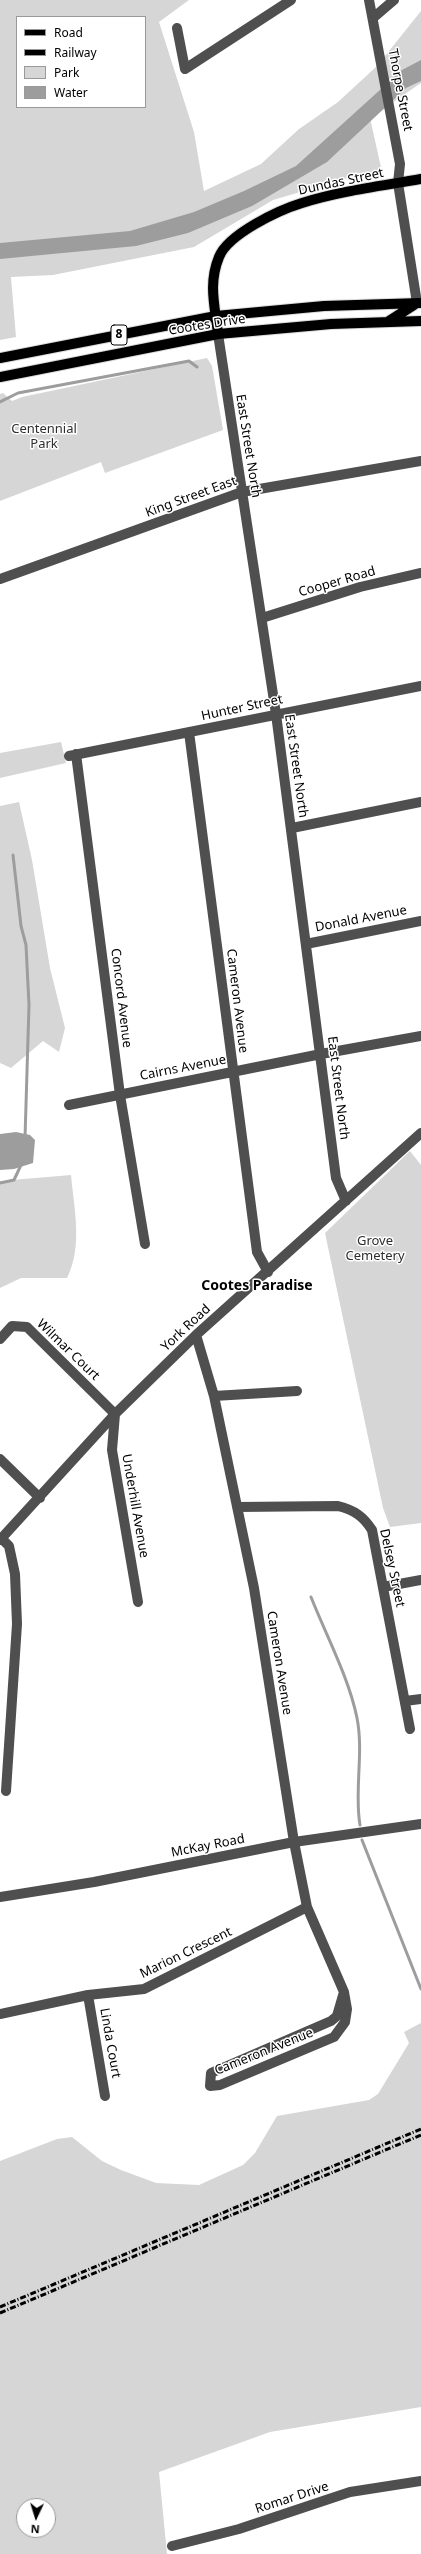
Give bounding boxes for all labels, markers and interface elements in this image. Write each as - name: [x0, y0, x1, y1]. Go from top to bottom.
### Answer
- legend: [16, 16, 146, 108]
- text: Road: [54, 24, 83, 41]
- text: Railway: [54, 44, 97, 61]
- street label: Thorpe Street: [384, 48, 416, 132]
- text: Park: [54, 64, 79, 81]
- text: Water: [54, 84, 88, 101]
- street label: Dundas Street: [297, 165, 385, 199]
- street label: Cootes Drive: [167, 311, 247, 339]
- road number: 8: [111, 325, 127, 345]
- street label: East Street North: [232, 393, 264, 499]
- park label: Centennial Park: [11, 421, 77, 452]
- street label: King Street East: [143, 473, 239, 521]
- street label: Cooper Road: [297, 564, 377, 600]
- street label: Hunter Street: [200, 692, 284, 724]
- street label: East Street North: [281, 713, 311, 819]
- street label: Donald Avenue: [314, 902, 408, 936]
- street label: Concord Avenue: [107, 947, 135, 1049]
- street label: Cameron Avenue: [223, 948, 251, 1054]
- street label: East Street North: [324, 1035, 352, 1141]
- street label: Cairns Avenue: [139, 1052, 227, 1084]
- park label: Grove Cemetery: [345, 1233, 405, 1264]
- district label: Cootes Paradise: [201, 1278, 313, 1294]
- street label: York Road: [158, 1301, 214, 1355]
- street label: Wilmar Court: [33, 1316, 103, 1384]
- street label: Underhill Avenue: [118, 1453, 152, 1559]
- street label: Delsey Street: [376, 1527, 408, 1609]
- street label: Cameron Avenue: [263, 1610, 295, 1716]
- street label: McKay Road: [170, 1831, 246, 1861]
- street label: Marion Crescent: [138, 1924, 234, 1982]
- street label: Linda Court: [96, 2007, 124, 2079]
- street label: Cameron Avenue: [212, 2025, 316, 2079]
- street label: Romar Drive: [253, 2479, 331, 2517]
- north arrow: [16, 2498, 56, 2538]
- text: N: [30, 2522, 40, 2537]

